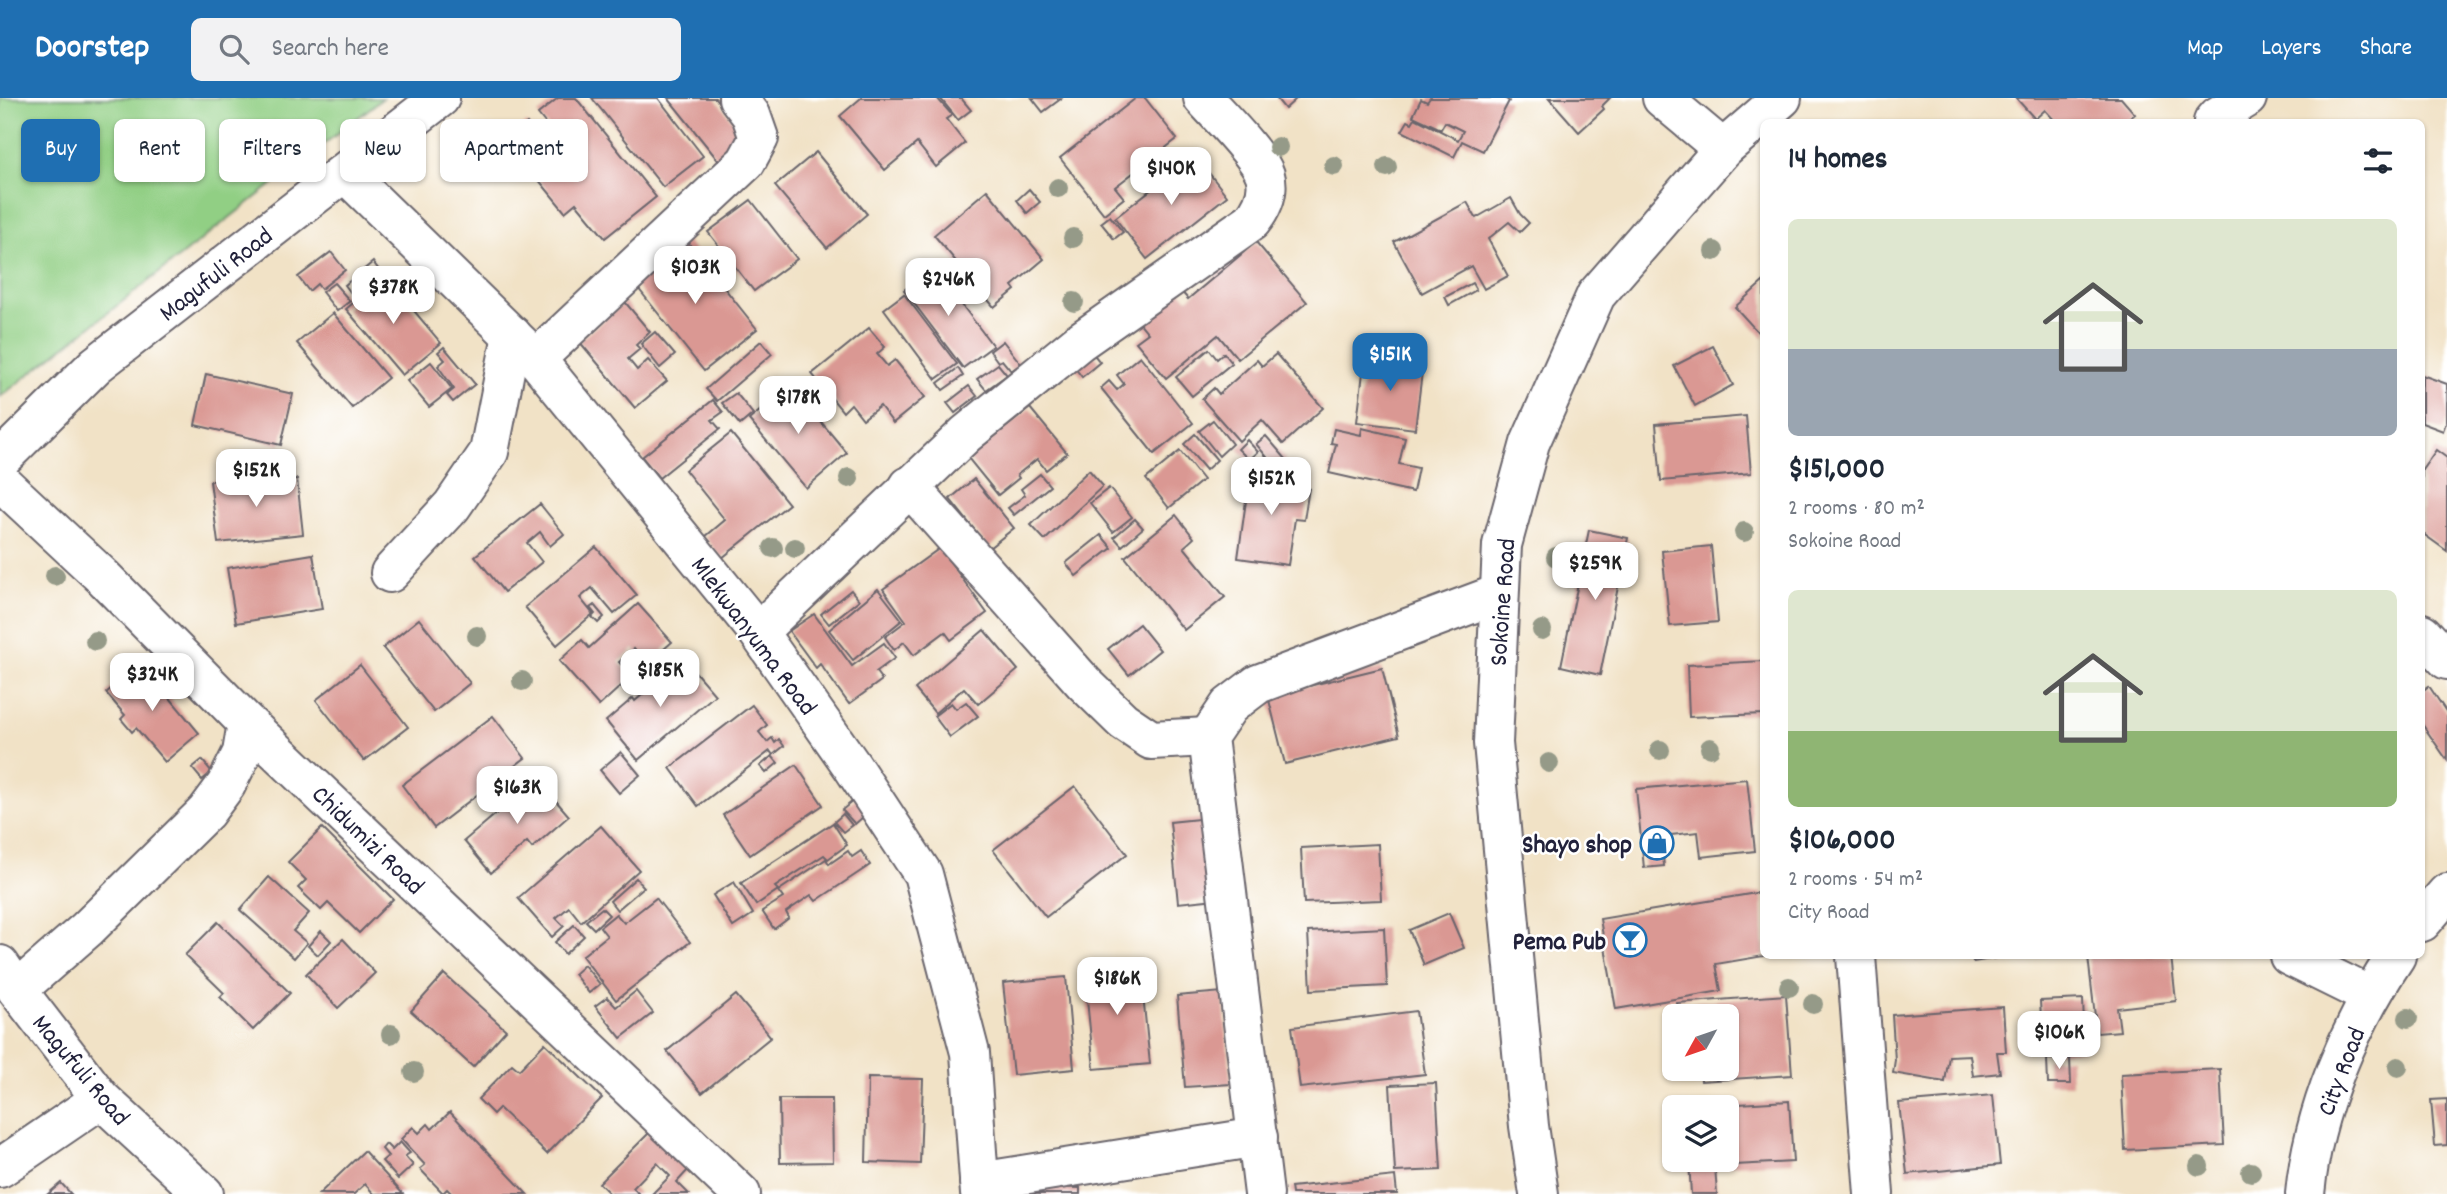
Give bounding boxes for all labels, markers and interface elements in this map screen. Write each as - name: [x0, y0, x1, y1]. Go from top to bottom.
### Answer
- search box: [191, 18, 681, 81]
- text: Doorstep: [35, 26, 149, 73]
- icon: search: [215, 30, 253, 68]
- text: Search here: [271, 31, 389, 68]
- text: Map: [2187, 32, 2223, 66]
- text: Layers: [2261, 32, 2322, 66]
- text: Share: [2360, 32, 2412, 66]
- chip: Buy: [21, 119, 100, 182]
- chip: Rent: [114, 119, 205, 182]
- chip: Filters: [219, 119, 326, 182]
- chip: New: [340, 119, 426, 182]
- chip: Apartment: [440, 119, 588, 182]
- text: 14 homes: [1788, 140, 1887, 183]
- icon: filters: [2359, 142, 2397, 180]
- pin: $140K: [1122, 148, 1220, 207]
- text: $140K: [1146, 153, 1196, 186]
- street label: Magufuli Road: [152, 219, 282, 332]
- pin: $103K: [646, 246, 744, 306]
- text: $103K: [670, 252, 720, 285]
- pin: $246K: [899, 258, 997, 318]
- text: $246K: [921, 264, 975, 297]
- icon: home: [2030, 264, 2156, 390]
- pin: $378K: [344, 266, 442, 326]
- text: $378K: [368, 272, 418, 305]
- pin: $151K: [1341, 334, 1439, 393]
- text: $151K: [1368, 339, 1412, 372]
- pin: $178K: [749, 376, 847, 436]
- text: $178K: [775, 382, 821, 415]
- pin: $152K: [207, 450, 305, 509]
- text: $151,000: [1788, 450, 1885, 493]
- text: $152K: [232, 455, 280, 488]
- pin: $152K: [1222, 458, 1320, 517]
- text: $152K: [1247, 463, 1295, 496]
- text: 2 rooms · 80 m²: [1788, 493, 1925, 526]
- text: Sokoine Road: [1788, 526, 1901, 559]
- street label: Sokoine Road: [1482, 537, 1527, 667]
- pin: $259K: [1546, 542, 1644, 602]
- text: $259K: [1568, 548, 1622, 581]
- street label: Mlekwanyuma Road: [680, 550, 824, 724]
- icon: home: [2030, 635, 2156, 761]
- pin: $185K: [611, 650, 709, 709]
- pin: $324K: [103, 654, 201, 713]
- text: $185K: [636, 655, 684, 688]
- text: $324K: [126, 659, 178, 692]
- pin: $163K: [468, 766, 566, 826]
- text: $163K: [493, 772, 541, 805]
- street label: Chidumizi Road: [302, 778, 431, 905]
- text: $106,000: [1788, 821, 1896, 864]
- shop icon: Shayo shop: [1638, 824, 1676, 862]
- place label: Shayo shop: [1522, 828, 1632, 865]
- text: 2 rooms · 54 m²: [1788, 864, 1923, 897]
- text: City Road: [1788, 897, 1870, 930]
- bar icon: Pema Pub: [1611, 921, 1649, 959]
- place label: Pema Pub: [1512, 925, 1606, 962]
- pin: $186K: [1068, 958, 1166, 1017]
- text: $186K: [1093, 963, 1141, 996]
- north arrow: [1662, 1004, 1740, 1082]
- map controls: [1662, 1004, 1739, 1172]
- street label: Magufuli Road: [21, 1007, 137, 1135]
- pin: $106K: [2010, 1012, 2108, 1071]
- text: $106K: [2033, 1017, 2085, 1050]
- street label: City Road: [2309, 1023, 2377, 1122]
- button: layers: [1662, 1095, 1739, 1172]

